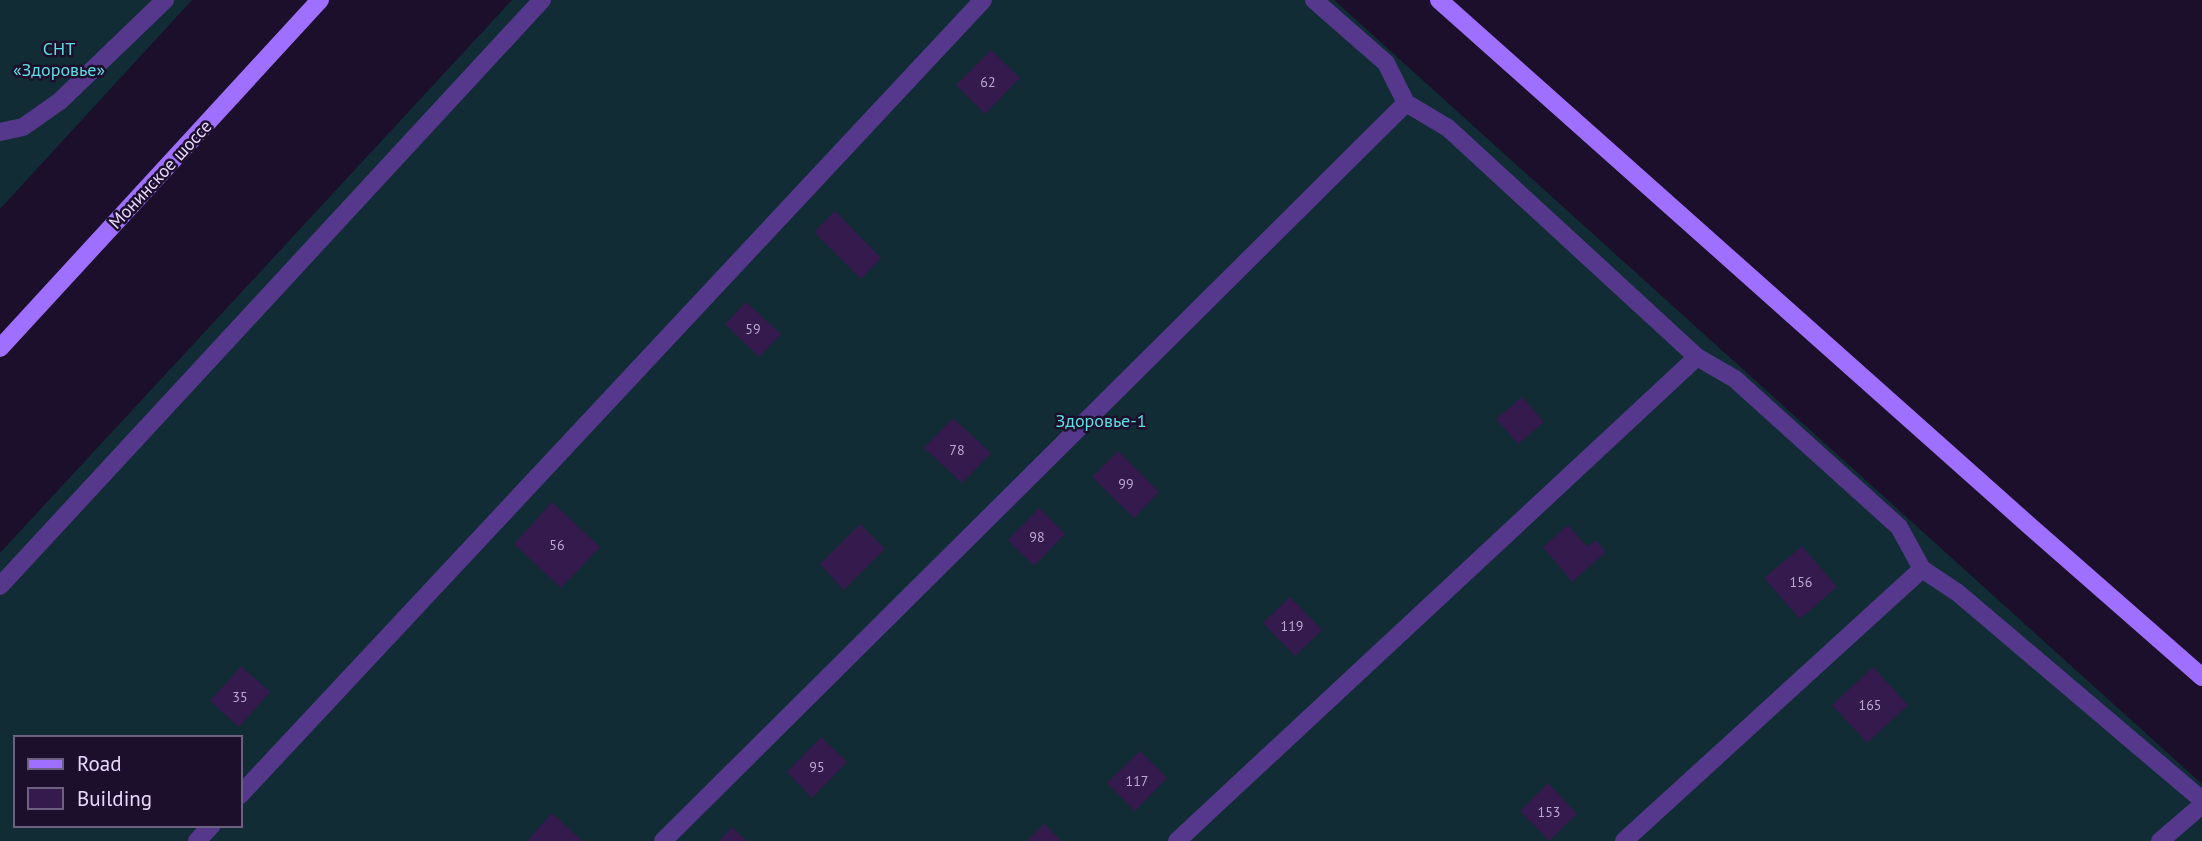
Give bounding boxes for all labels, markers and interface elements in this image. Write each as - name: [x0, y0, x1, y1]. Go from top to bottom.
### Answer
- park label: СНТ «Здоровье»: [13, 37, 105, 81]
- house number: 62: [980, 73, 996, 91]
- street label: Монинское шоссе: [104, 115, 216, 233]
- house number: 59: [745, 320, 761, 338]
- park label: Здоровье-1: [1055, 409, 1147, 432]
- house number: 78: [949, 441, 965, 459]
- house number: 99: [1118, 475, 1134, 493]
- house number: 98: [1029, 528, 1045, 546]
- house number: 56: [549, 536, 565, 554]
- house number: 156: [1790, 573, 1812, 591]
- house number: 119: [1281, 617, 1303, 635]
- house number: 35: [232, 688, 248, 706]
- house number: 165: [1859, 696, 1881, 714]
- legend: [14, 736, 242, 827]
- text: Road: [77, 750, 121, 777]
- house number: 95: [809, 758, 825, 776]
- house number: 117: [1126, 772, 1148, 790]
- text: Building: [77, 785, 152, 812]
- house number: 153: [1538, 803, 1560, 821]

